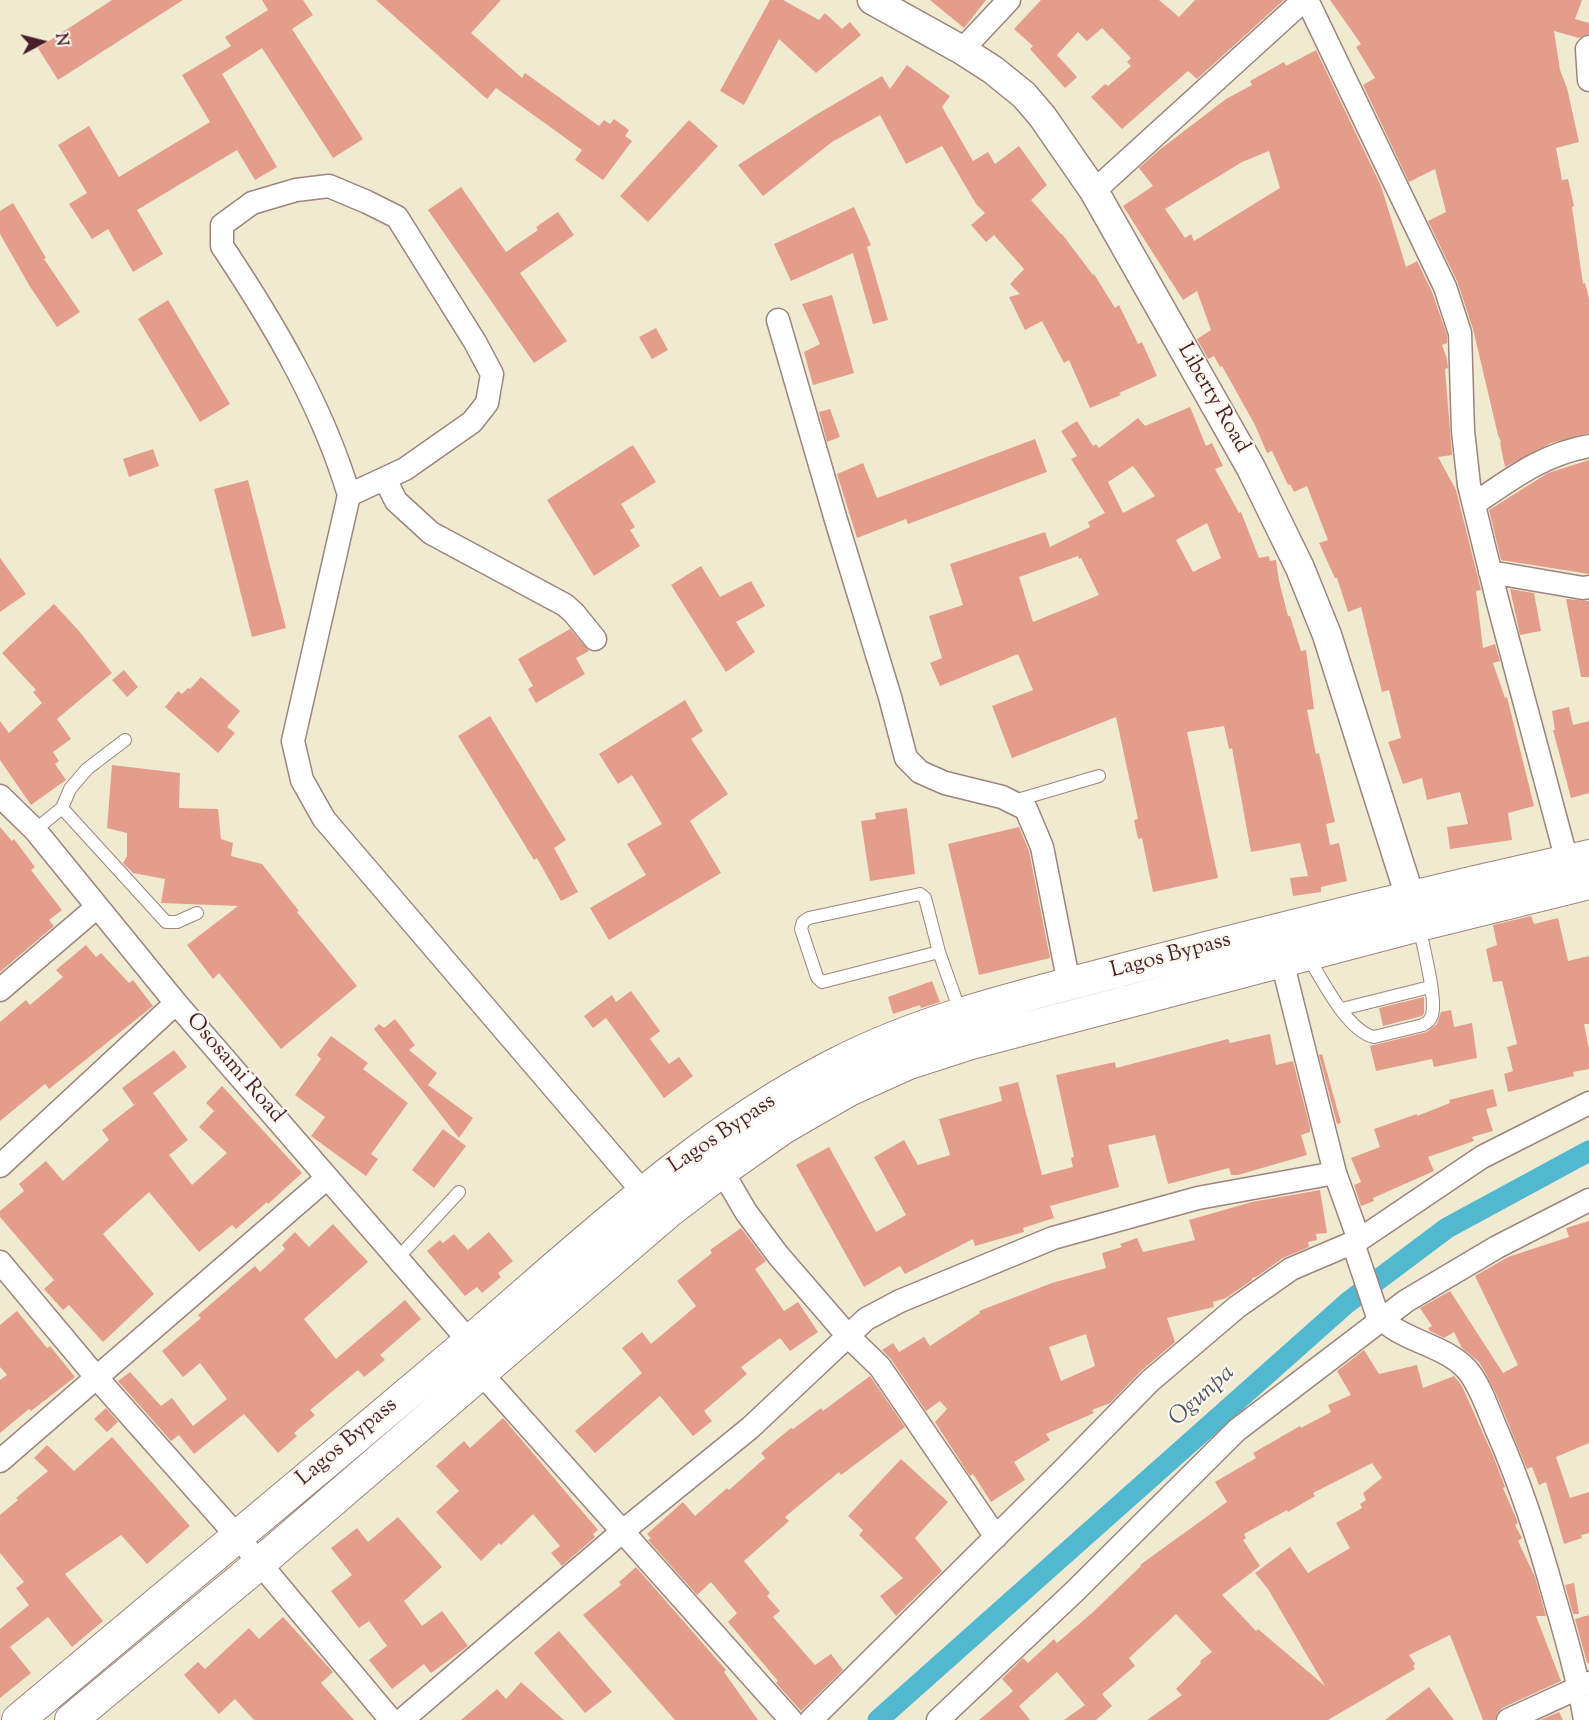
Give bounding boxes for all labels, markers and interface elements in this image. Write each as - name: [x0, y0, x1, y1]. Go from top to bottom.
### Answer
- north arrow: [12, 12, 72, 72]
- text: N: [48, 32, 73, 47]
- street label: Liberty Road: [1170, 339, 1254, 459]
- street label: Lagos Bypass: [1108, 928, 1234, 986]
- street label: Ososami Road: [179, 1009, 289, 1129]
- street label: Lagos Bypass: [664, 1090, 782, 1180]
- water label: Ogunpa: [1164, 1360, 1242, 1434]
- street label: Lagos Bypass: [292, 1393, 404, 1493]

